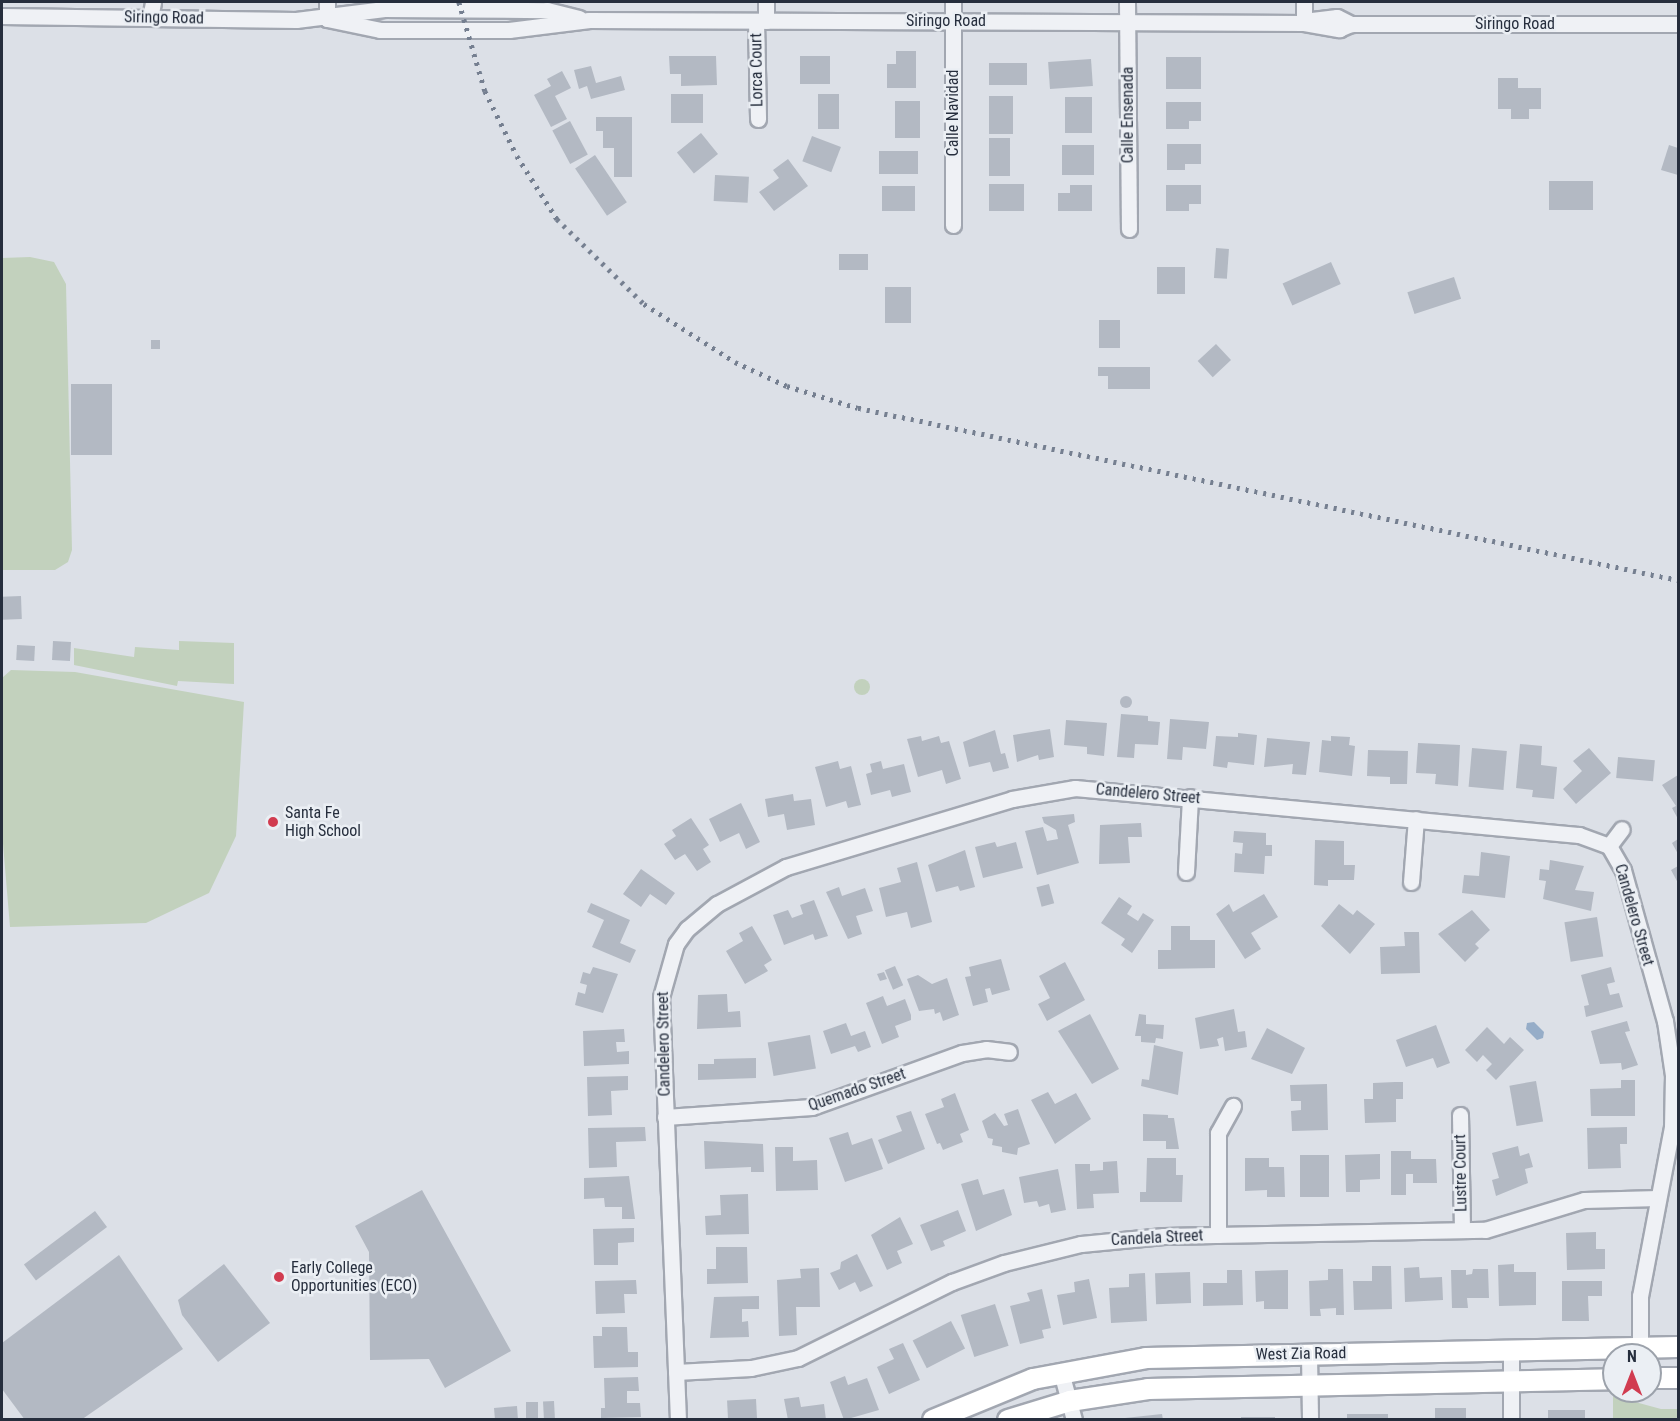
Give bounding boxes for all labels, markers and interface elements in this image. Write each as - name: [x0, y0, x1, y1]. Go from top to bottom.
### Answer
- street label: Siringo Road: [124, 8, 204, 28]
- street label: Siringo Road: [906, 11, 986, 31]
- street label: Siringo Road: [1475, 14, 1555, 34]
- street label: Lorca Court: [747, 33, 767, 107]
- street label: Calle Ensenada: [1118, 67, 1138, 163]
- street label: Calle Navidad: [943, 70, 963, 156]
- street label: Candelero Street: [1095, 780, 1201, 808]
- place label: Santa Fe High School: [285, 803, 361, 841]
- marker: Santa Fe High School: [266, 815, 280, 829]
- street label: Candelero Street: [1610, 862, 1658, 968]
- street label: Candelero Street: [653, 991, 675, 1097]
- street label: Quemado Street: [806, 1064, 908, 1116]
- street label: Lustre Court: [1451, 1134, 1471, 1212]
- street label: Candela Street: [1110, 1226, 1204, 1250]
- place label: Early College Opportunities (ECO): [291, 1258, 417, 1296]
- marker: Early College Opportunities (ECO): [272, 1270, 286, 1284]
- north arrow: [1602, 1343, 1662, 1403]
- street label: West Zia Road: [1256, 1344, 1346, 1364]
- text: N: [1627, 1347, 1637, 1366]

